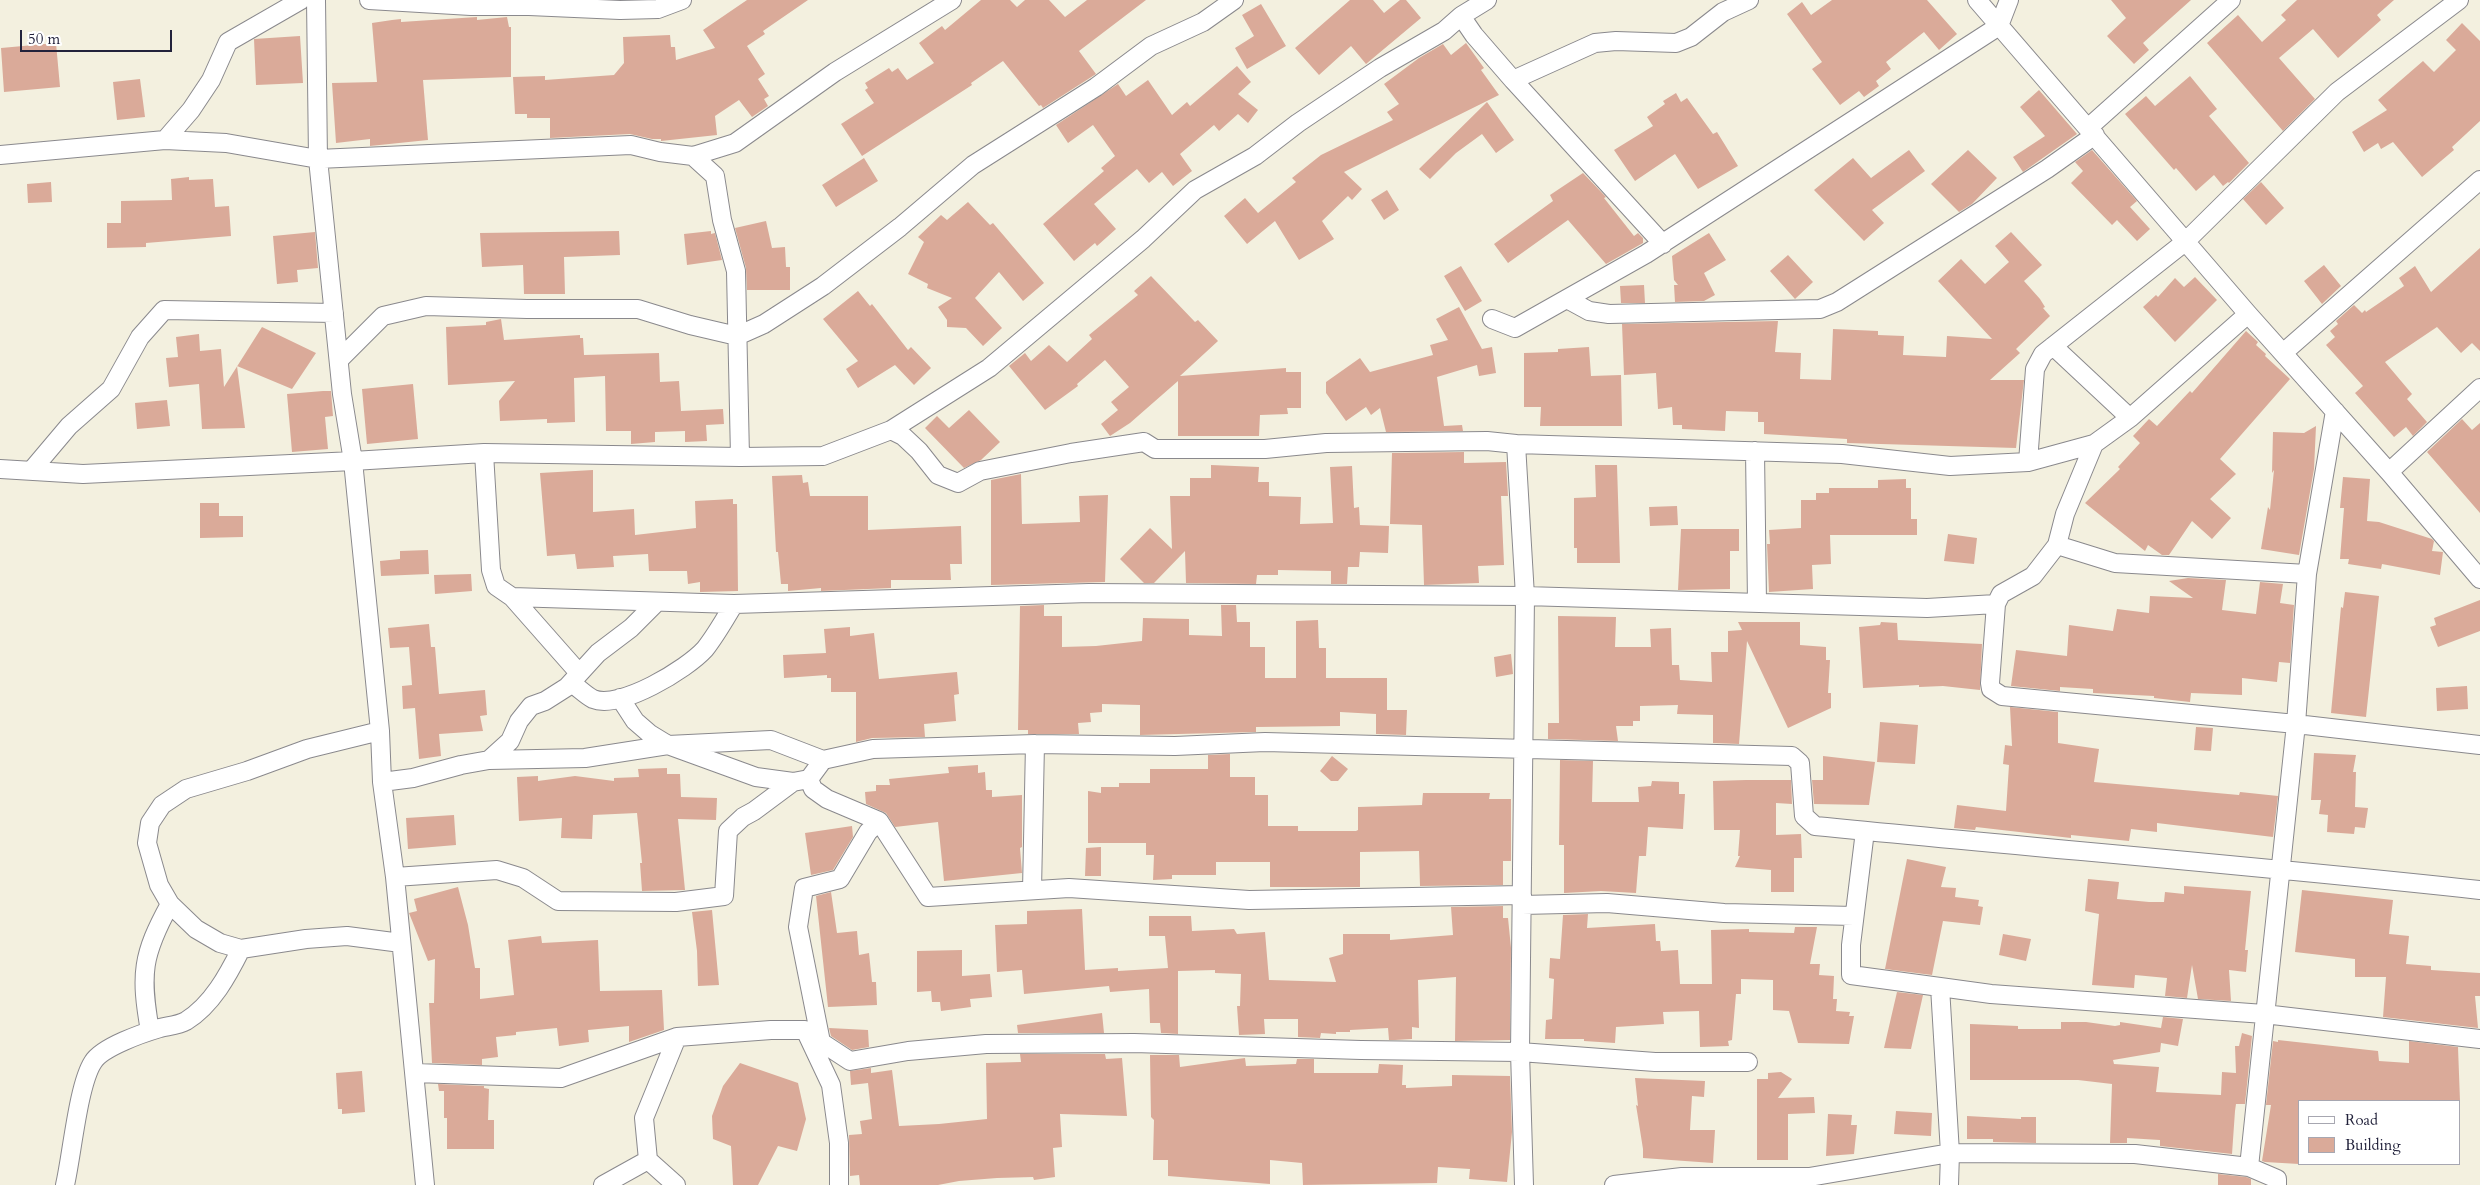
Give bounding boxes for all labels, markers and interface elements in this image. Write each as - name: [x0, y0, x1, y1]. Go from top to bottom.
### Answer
- scale bar: [22, 20, 175, 52]
- text: 50 m: [28, 29, 60, 49]
- legend: [2298, 1100, 2460, 1165]
- text: Road: [2345, 1110, 2378, 1130]
- text: Building: [2345, 1135, 2401, 1155]

